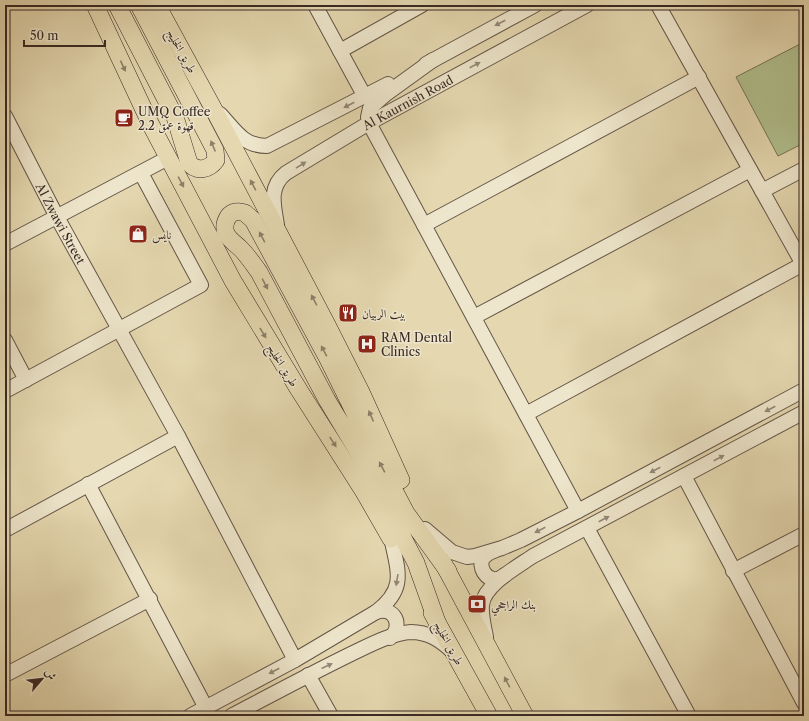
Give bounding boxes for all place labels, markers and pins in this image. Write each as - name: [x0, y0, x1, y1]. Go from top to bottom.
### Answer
- place label: UMQ Coffee 2.2 قهوة عمق: [138, 104, 211, 134]
- cafe icon: UMQ Coffee 2.2 قهوة عمق: [113, 107, 135, 129]
- shop icon: نايس: [127, 223, 149, 245]
- place label: نايس: [152, 227, 171, 244]
- restaurant icon: بيت الربيان: [337, 302, 359, 324]
- place label: بيت الربيان: [362, 306, 406, 321]
- place label: RAM Dental Clinics: [381, 330, 453, 359]
- hospital icon: RAM Dental Clinics: [356, 333, 378, 355]
- bank icon: بنك الراجحي: [466, 593, 488, 615]
- place label: بنك الراجحي: [491, 597, 536, 617]

